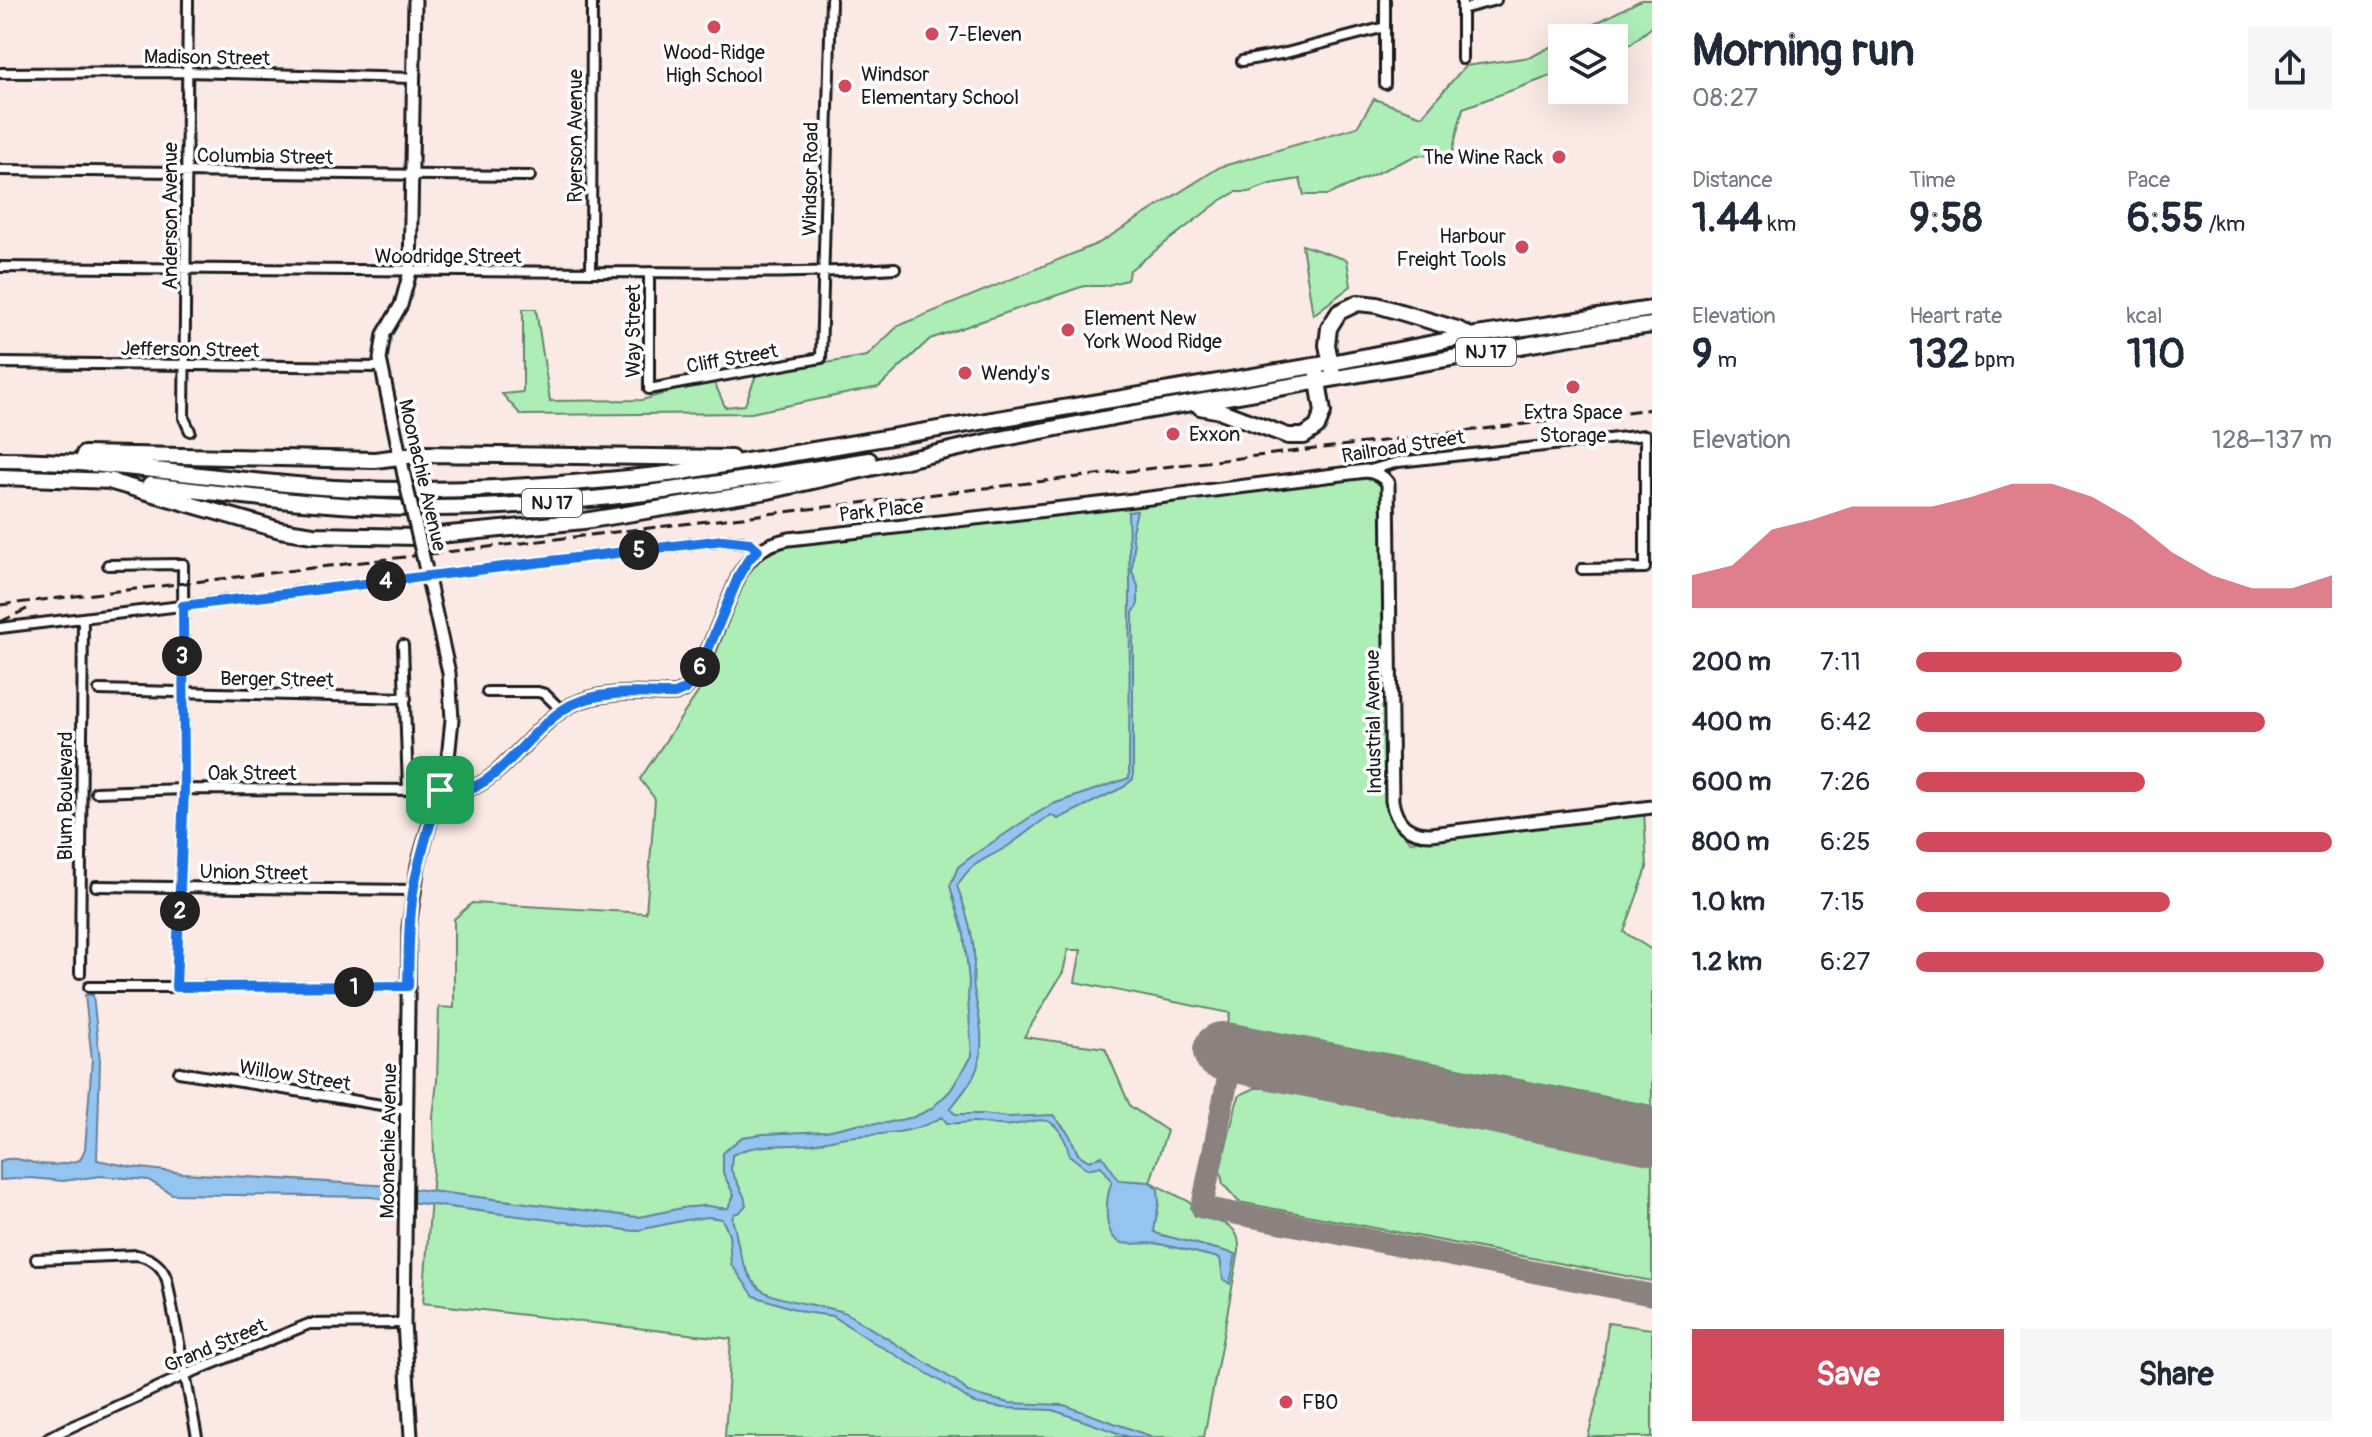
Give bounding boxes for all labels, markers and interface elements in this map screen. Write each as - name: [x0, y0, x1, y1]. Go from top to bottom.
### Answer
- marker: Wood-Ridge High School: [705, 18, 723, 36]
- place label: 7-Eleven: [948, 22, 1022, 47]
- map controls: [1548, 24, 1628, 104]
- button: layers: [1548, 24, 1628, 104]
- text: Morning run: [1692, 24, 1915, 79]
- marker: 7-Eleven: [923, 25, 941, 43]
- button: share: [2248, 26, 2332, 110]
- place label: Wood-Ridge High School: [663, 40, 765, 88]
- street label: Madison Street: [144, 44, 271, 71]
- place label: Windsor Elementary School: [861, 62, 1019, 110]
- street label: Ryerson Avenue: [563, 69, 588, 203]
- marker: Windsor Elementary School: [836, 77, 854, 95]
- text: 08:27: [1692, 82, 1758, 114]
- street label: Windsor Road: [797, 122, 824, 236]
- street label: Anderson Avenue: [158, 142, 183, 290]
- street label: Columbia Street: [197, 143, 334, 170]
- place label: The Wine Rack: [1423, 145, 1544, 170]
- marker: The Wine Rack: [1550, 148, 1568, 166]
- text: Distance: [1692, 166, 1772, 194]
- text: Time: [1909, 166, 1955, 194]
- text: Pace: [2127, 166, 2170, 194]
- text: 1.44: [1692, 194, 1763, 243]
- text: 9:58: [1909, 194, 1982, 243]
- text: 6:55: [2127, 194, 2204, 243]
- text: km: [1763, 210, 1796, 238]
- text: /km: [2204, 210, 2245, 238]
- place label: Harbour Freight Tools: [1396, 224, 1506, 272]
- marker: Harbour Freight Tools: [1513, 238, 1531, 256]
- street label: Woodridge Street: [374, 244, 523, 269]
- street label: Way Street: [621, 283, 646, 378]
- text: Elevation: [1692, 302, 1776, 330]
- text: Heart rate: [1909, 302, 2002, 330]
- text: kcal: [2127, 302, 2162, 330]
- place label: Element New York Wood Ridge: [1083, 306, 1222, 354]
- marker: Element New York Wood Ridge: [1059, 321, 1077, 339]
- text: 9: [1692, 330, 1713, 379]
- text: 132: [1909, 330, 1970, 379]
- text: 110: [2127, 330, 2185, 379]
- street label: Jefferson Street: [120, 336, 261, 363]
- street label: Cliff Street: [684, 338, 781, 379]
- road number: NJ 17: [1456, 338, 1516, 366]
- text: m: [1713, 346, 1737, 374]
- text: bpm: [1970, 346, 2015, 374]
- place label: Wendy's: [981, 361, 1050, 386]
- marker: Wendy's: [956, 364, 974, 382]
- marker: Extra Space Storage: [1564, 378, 1582, 396]
- street label: Moonachie Avenue: [393, 397, 452, 554]
- place label: Extra Space Storage: [1524, 400, 1622, 448]
- place label: Exxon: [1189, 422, 1240, 447]
- street label: Railroad Street: [1340, 424, 1467, 469]
- text: Elevation: [1692, 424, 1791, 456]
- text: 128–137 m: [2212, 424, 2332, 456]
- marker: Exxon: [1164, 425, 1182, 443]
- road number: NJ 17: [522, 489, 582, 517]
- street label: Park Place: [838, 494, 925, 527]
- pin: 5: [619, 530, 659, 570]
- text: 5: [633, 536, 645, 564]
- pin: 4: [366, 561, 406, 601]
- text: 4: [380, 567, 392, 595]
- pin: 3: [162, 636, 202, 676]
- text: 3: [176, 642, 188, 670]
- text: 200 m: [1692, 646, 1771, 678]
- text: 7:11: [1820, 646, 1861, 678]
- pin: 6: [680, 647, 720, 687]
- street label: Industrial Avenue: [1360, 649, 1387, 794]
- text: 6: [694, 653, 706, 681]
- street label: Berger Street: [220, 666, 335, 693]
- text: 400 m: [1692, 706, 1771, 738]
- text: 6:42: [1820, 706, 1872, 738]
- street label: Blum Boulevard: [53, 731, 78, 861]
- pin: [406, 756, 474, 824]
- street label: Oak Street: [208, 761, 297, 786]
- text: 600 m: [1692, 766, 1771, 798]
- text: 7:26: [1820, 766, 1870, 798]
- icon: arrive: [418, 768, 462, 812]
- text: 800 m: [1692, 826, 1769, 858]
- text: 6:25: [1820, 826, 1871, 858]
- street label: Union Street: [200, 859, 309, 886]
- text: 1.0 km: [1692, 886, 1765, 918]
- text: 7:15: [1820, 886, 1865, 918]
- pin: 2: [160, 891, 200, 931]
- text: 2: [174, 897, 186, 925]
- text: 1.2 km: [1692, 946, 1762, 978]
- text: 6:27: [1820, 946, 1870, 978]
- pin: 1: [334, 967, 374, 1007]
- text: 1: [350, 973, 358, 1001]
- street label: Willow Street: [237, 1054, 354, 1097]
- street label: Moonachie Avenue: [375, 1063, 402, 1219]
- street label: Grand Street: [160, 1312, 271, 1378]
- button: Save: [1692, 1329, 2004, 1421]
- button: Share: [2020, 1329, 2332, 1421]
- place label: FBO: [1302, 1390, 1338, 1415]
- marker: FBO: [1277, 1393, 1295, 1411]

